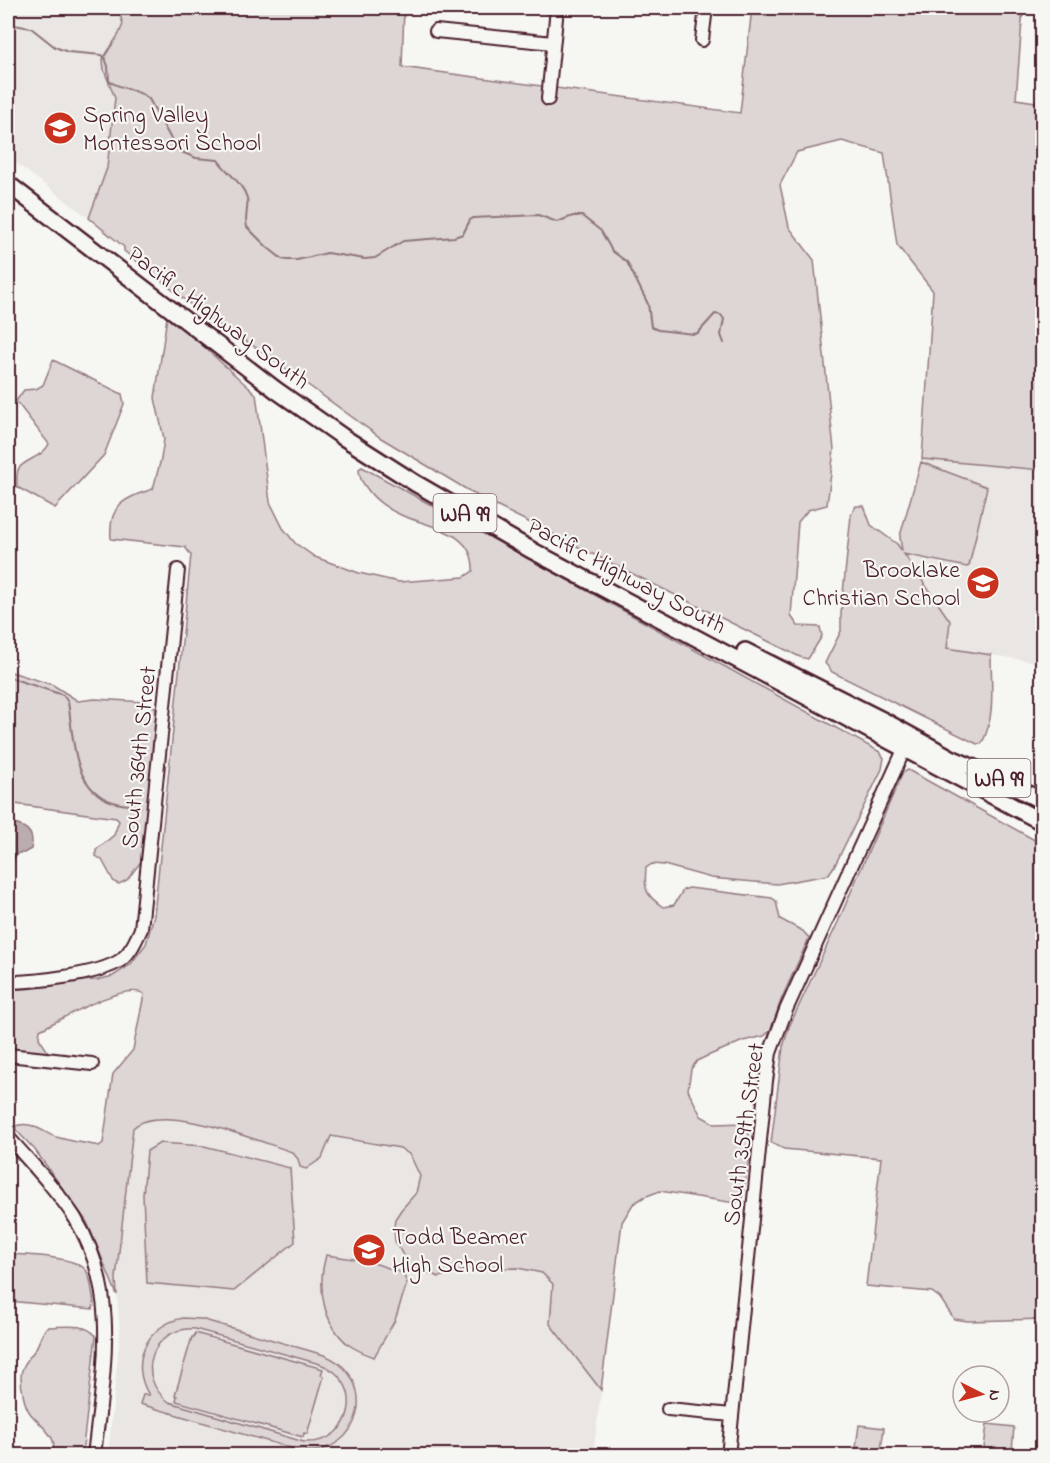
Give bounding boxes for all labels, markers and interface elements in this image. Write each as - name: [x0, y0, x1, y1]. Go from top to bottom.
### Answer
- place label: Spring Valley Montessori School: [83, 99, 261, 162]
- school or university icon: Spring Valley Montessori School: [42, 110, 78, 146]
- street label: Pacific Highway South: [118, 238, 316, 400]
- road number: WA 99: [434, 494, 496, 532]
- street label: Pacific Highway South: [520, 510, 732, 645]
- place label: Brooklake Christian School: [803, 554, 960, 617]
- school or university icon: Brooklake Christian School: [965, 565, 1001, 601]
- street label: South 364th Street: [114, 664, 167, 850]
- road number: WA 99: [968, 759, 1030, 797]
- street label: South 359th Street: [715, 1041, 776, 1228]
- place label: Todd Beamer High School: [392, 1221, 527, 1284]
- school or university icon: Todd Beamer High School: [351, 1232, 387, 1268]
- north arrow: [951, 1364, 1011, 1424]
- text: N: [981, 1389, 1006, 1402]

